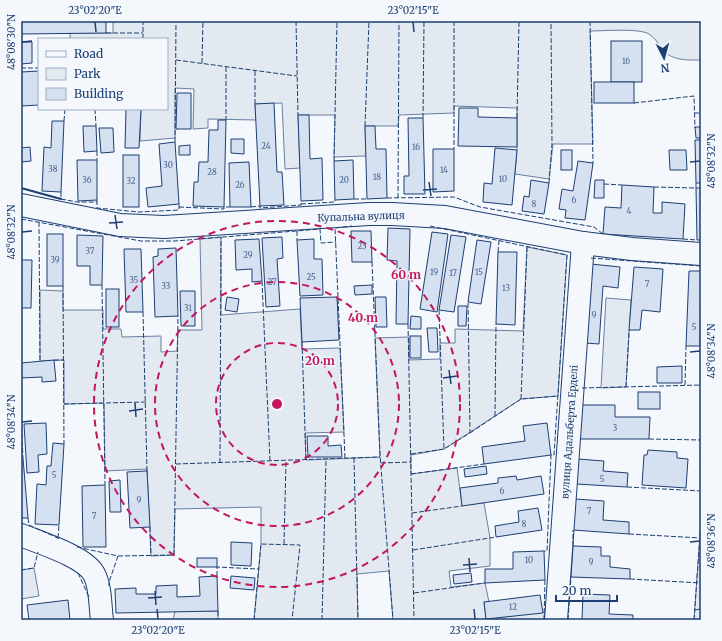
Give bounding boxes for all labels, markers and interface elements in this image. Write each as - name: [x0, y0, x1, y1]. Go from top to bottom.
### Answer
- text: 23°02'20"E: [68, 4, 122, 17]
- text: 23°02'15"E: [387, 4, 439, 17]
- text: 48°08'30"N: [5, 14, 18, 70]
- legend: [38, 38, 168, 110]
- north arrow: [644, 38, 684, 78]
- text: Road: [74, 46, 103, 61]
- house number: 16: [622, 56, 630, 66]
- text: N: [660, 61, 670, 75]
- text: Park: [74, 66, 101, 81]
- text: Building: [74, 86, 124, 101]
- text: 48°08'32"N: [705, 133, 718, 189]
- house number: 24: [261, 141, 271, 151]
- house number: 16: [412, 142, 420, 152]
- house number: 30: [163, 160, 173, 170]
- house number: 38: [48, 164, 58, 174]
- house number: 14: [440, 165, 448, 175]
- house number: 28: [207, 167, 217, 177]
- house number: 18: [373, 172, 381, 182]
- house number: 10: [499, 174, 507, 184]
- house number: 36: [82, 175, 92, 185]
- house number: 20: [339, 175, 349, 185]
- house number: 32: [126, 176, 136, 186]
- house number: 26: [235, 180, 245, 190]
- house number: 6: [572, 195, 577, 205]
- house number: 8: [532, 199, 537, 209]
- text: 48°08'32"N: [5, 204, 18, 260]
- house number: 4: [627, 206, 632, 216]
- street label: Купальна вулиця: [317, 208, 405, 225]
- house number: 23: [357, 241, 367, 251]
- house number: 37: [86, 246, 95, 256]
- house number: 29: [243, 250, 253, 260]
- house number: 39: [50, 255, 60, 265]
- text: 60 m: [391, 267, 421, 282]
- house number: 19: [430, 267, 438, 277]
- house number: 15: [475, 267, 483, 277]
- house number: 17: [449, 268, 457, 278]
- house number: 25: [306, 272, 316, 282]
- house number: 35: [130, 275, 139, 285]
- house number: 27: [267, 277, 277, 287]
- house number: 7: [645, 279, 650, 289]
- house number: 33: [162, 281, 171, 291]
- house number: 13: [502, 283, 510, 293]
- house number: 31: [184, 303, 192, 313]
- text: 40 m: [348, 310, 378, 325]
- house number: 9: [592, 310, 597, 320]
- house number: 5: [692, 322, 697, 332]
- text: 48°08'34"N: [705, 323, 718, 378]
- text: 20 m: [305, 353, 335, 368]
- street label: вулиця Адальберта Ерделі: [558, 365, 581, 499]
- text: 48°08'34"N: [5, 394, 18, 449]
- centre of rings: [270, 397, 284, 411]
- house number: 3: [613, 423, 618, 433]
- house number: 5: [52, 470, 57, 480]
- house number: 5: [600, 474, 605, 484]
- house number: 6: [500, 486, 505, 496]
- house number: 9: [137, 495, 142, 505]
- house number: 7: [587, 506, 592, 516]
- house number: 7: [92, 511, 97, 521]
- text: 48°08'36"N: [705, 513, 718, 569]
- house number: 8: [522, 519, 527, 529]
- house number: 10: [525, 555, 533, 565]
- house number: 9: [589, 557, 594, 567]
- scale bar: [556, 577, 617, 603]
- text: 20 m: [562, 583, 591, 598]
- house number: 12: [509, 602, 517, 612]
- text: 23°02'20"E: [131, 624, 185, 637]
- text: 23°02'15"E: [449, 624, 501, 637]

